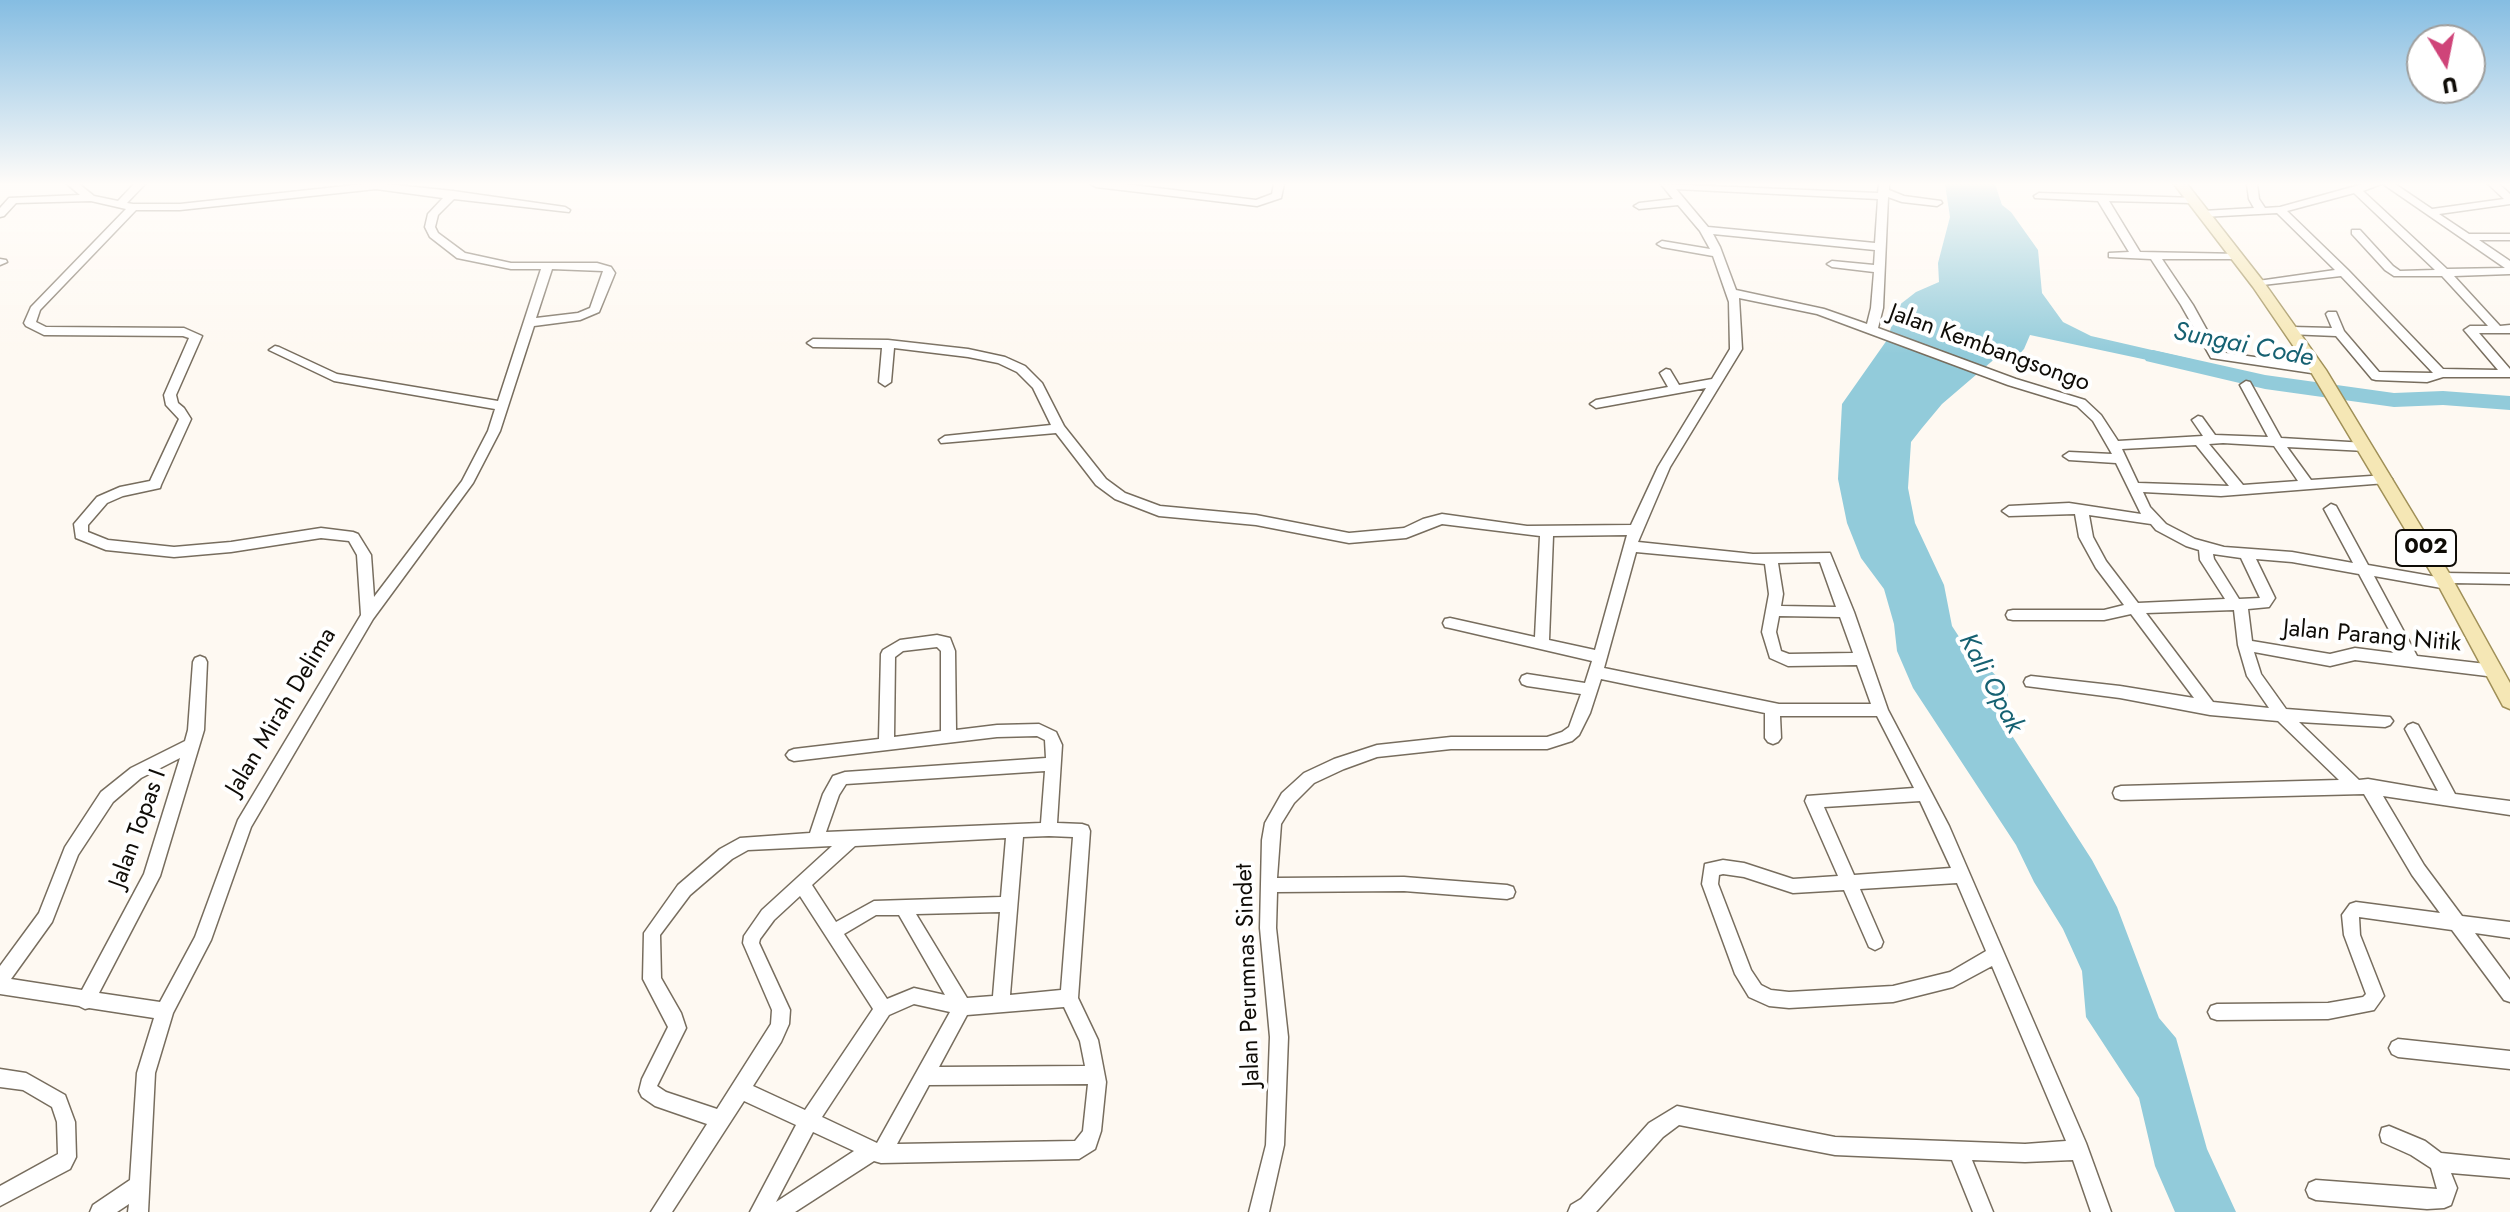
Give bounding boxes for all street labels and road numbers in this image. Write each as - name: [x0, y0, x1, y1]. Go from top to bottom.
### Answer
- street label: Jalan Kembangsongo: [1885, 299, 2093, 399]
- road number: 002: [2396, 530, 2456, 566]
- street label: Jalan Parang Nitik: [2282, 615, 2462, 659]
- street label: Jalan Mirah Delima: [221, 623, 343, 801]
- street label: Jalan Topas I: [104, 766, 174, 892]
- street label: Jalan Perumnas Sindet: [1231, 863, 1267, 1087]

